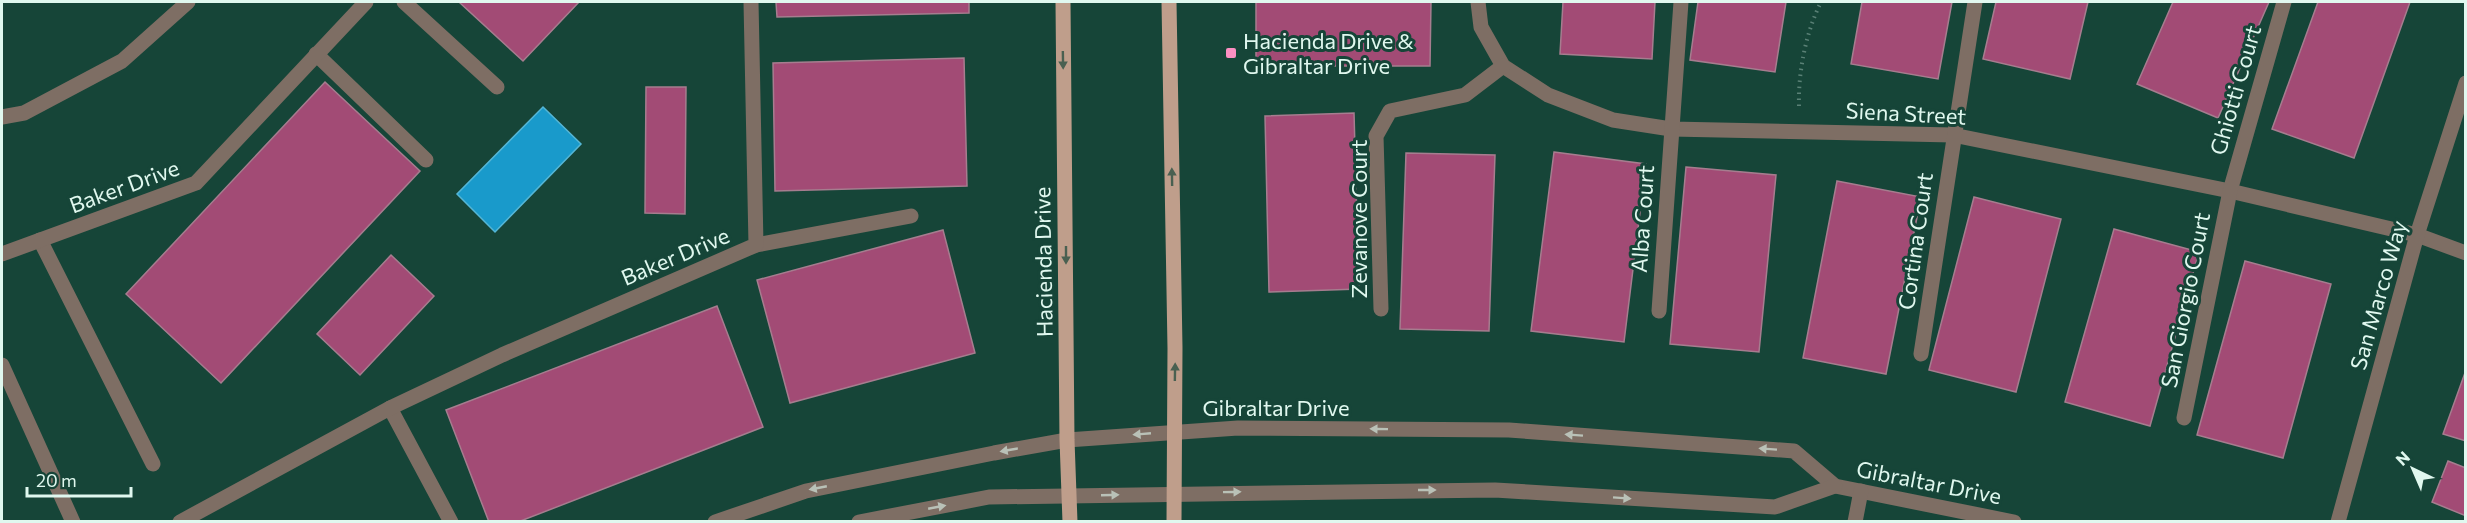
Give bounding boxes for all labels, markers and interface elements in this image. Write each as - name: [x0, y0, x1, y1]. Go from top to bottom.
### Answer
- street label: Ghiotti Court: [2204, 22, 2266, 158]
- place label: Hacienda Drive & Gibraltar Drive: [1243, 27, 1414, 79]
- marker: Hacienda Drive & Gibraltar Drive: [1224, 46, 1238, 60]
- one-way arrow: [1059, 50, 1068, 69]
- street label: Siena Street: [1845, 96, 1967, 130]
- street label: Zevanove Court: [1345, 139, 1372, 299]
- street label: Baker Drive: [65, 154, 183, 218]
- street label: Alba Court: [1625, 164, 1659, 274]
- one-way arrow: [1168, 168, 1177, 187]
- street label: Cortina Court: [1892, 171, 1938, 311]
- street label: Hacienda Drive: [1028, 187, 1058, 337]
- street label: San Giorgio Court: [2155, 210, 2215, 390]
- street label: San Marco Way: [2344, 217, 2412, 373]
- street label: Baker Drive: [617, 221, 733, 291]
- one-way arrow: [1061, 245, 1071, 264]
- one-way arrow: [1170, 363, 1180, 382]
- street label: Gibraltar Drive: [1202, 394, 1350, 421]
- one-way arrow: [1369, 424, 1388, 434]
- one-way arrow: [1132, 429, 1151, 439]
- one-way arrow: [1564, 430, 1583, 440]
- north arrow: [2383, 439, 2443, 499]
- one-way arrow: [1759, 445, 1778, 454]
- one-way arrow: [1000, 446, 1019, 455]
- text: N: [2391, 447, 2413, 469]
- street label: Gibraltar Drive: [1854, 455, 2004, 509]
- scale bar: [27, 460, 130, 498]
- text: 20 m: [36, 469, 77, 491]
- one-way arrow: [808, 484, 827, 493]
- one-way arrow: [1417, 485, 1436, 495]
- one-way arrow: [1222, 487, 1241, 497]
- one-way arrow: [1100, 490, 1119, 499]
- one-way arrow: [1612, 493, 1631, 502]
- one-way arrow: [927, 502, 946, 511]

